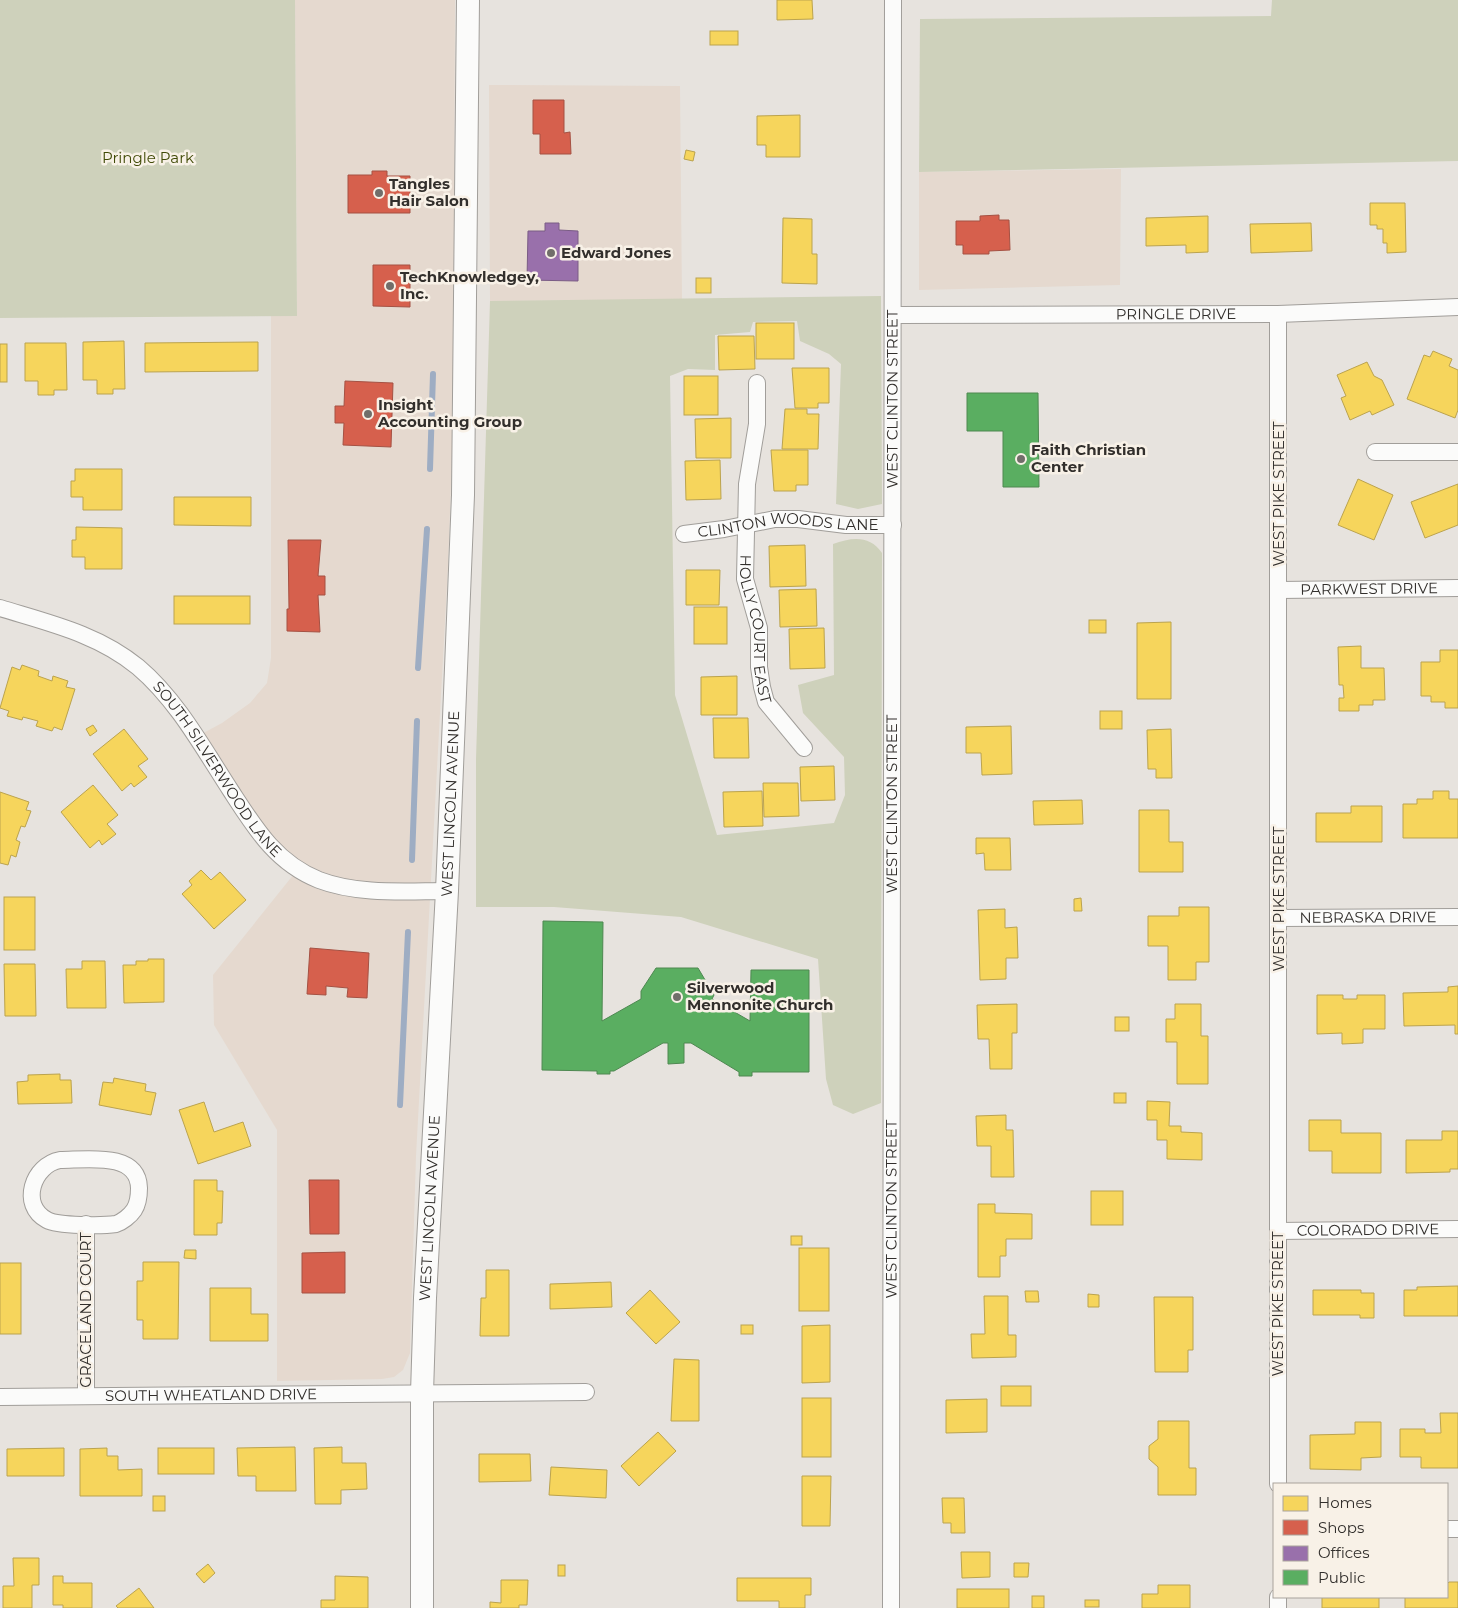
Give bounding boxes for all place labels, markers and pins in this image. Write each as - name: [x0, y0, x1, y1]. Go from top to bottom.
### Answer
- place label: Tangles Hair Salon: [389, 174, 469, 210]
- marker: Tangles Hair Salon: [373, 187, 385, 199]
- place label: Edward Jones: [561, 243, 671, 262]
- marker: Edward Jones: [545, 247, 557, 259]
- place label: TechKnowledgey, Inc.: [400, 267, 539, 303]
- marker: TechKnowledgey, Inc.: [384, 280, 396, 292]
- place label: Insight Accounting Group: [377, 395, 522, 431]
- marker: Insight Accounting Group: [362, 408, 374, 420]
- place label: Faith Christian Center: [1031, 440, 1146, 476]
- marker: Faith Christian Center: [1015, 453, 1027, 465]
- place label: Silverwood Mennonite Church: [687, 978, 833, 1014]
- marker: Silverwood Mennonite Church: [671, 991, 683, 1003]

